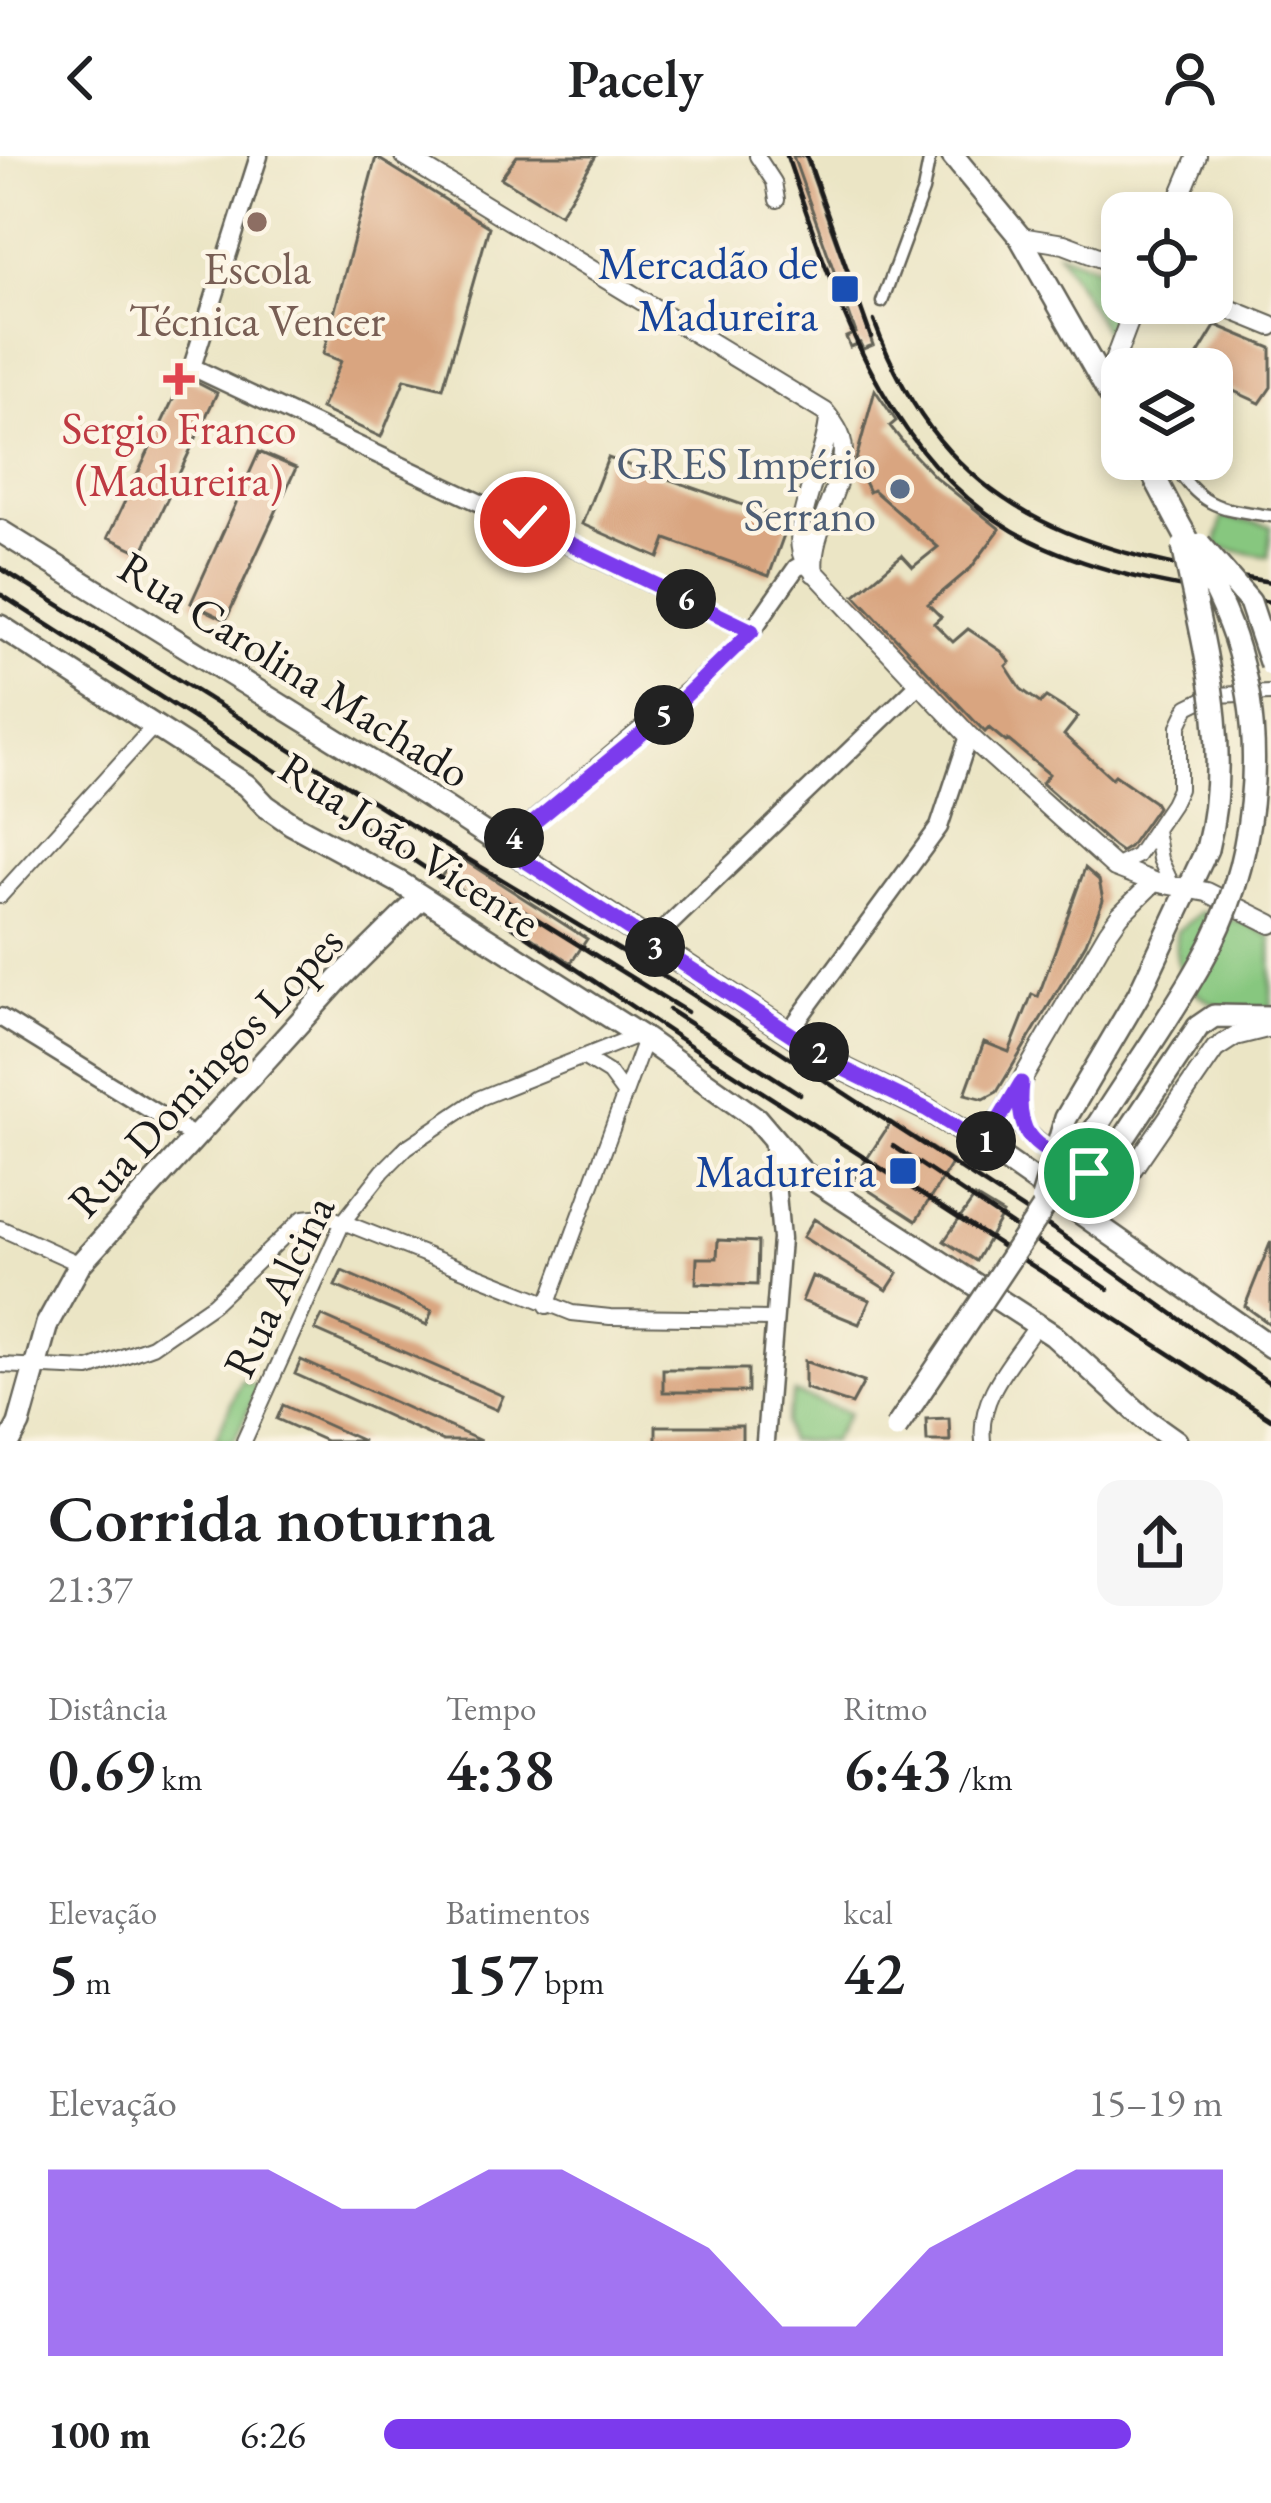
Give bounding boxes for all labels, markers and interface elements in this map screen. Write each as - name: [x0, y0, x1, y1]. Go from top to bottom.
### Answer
- text: Pacely: [568, 43, 704, 113]
- icon: back: [48, 45, 114, 111]
- icon: person: [1157, 45, 1223, 111]
- map controls: [1101, 192, 1233, 480]
- button: locate: [1101, 192, 1233, 324]
- marker: Escola Técnica Vencer: [244, 209, 270, 235]
- place label: Mercadão de Madureira: [598, 234, 818, 344]
- place label: Escola Técnica Vencer: [129, 239, 385, 349]
- marker: Mercadão de Madureira: [829, 273, 861, 305]
- button: layers: [1101, 348, 1233, 480]
- marker: Sergio Franco (Madureira): [163, 363, 195, 395]
- place label: Sergio Franco (Madureira): [62, 399, 296, 509]
- place label: GRES Império Serrano: [616, 434, 876, 544]
- pin: [474, 471, 576, 573]
- marker: GRES Império Serrano: [887, 476, 913, 502]
- icon: check: [492, 489, 558, 555]
- street label: Rua Carolina Machado: [108, 537, 482, 801]
- pin: 6: [656, 569, 716, 629]
- text: 6: [677, 577, 695, 620]
- pin: 5: [634, 685, 694, 745]
- text: 5: [655, 693, 673, 736]
- street label: Rua João Vicente: [269, 738, 551, 950]
- pin: 4: [484, 808, 544, 868]
- text: 4: [505, 816, 523, 859]
- street label: Rua Domingos Lopes: [55, 913, 355, 1229]
- pin: 3: [625, 917, 685, 977]
- text: 3: [646, 925, 664, 968]
- pin: 2: [789, 1022, 849, 1082]
- text: 2: [810, 1030, 828, 1073]
- pin: 1: [956, 1111, 1016, 1171]
- text: 1: [977, 1119, 995, 1162]
- pin: [1038, 1122, 1140, 1224]
- icon: arrive: [1056, 1140, 1122, 1206]
- place label: Madureira: [695, 1142, 876, 1200]
- marker: Madureira: [887, 1155, 919, 1187]
- street label: Rua Alcina: [209, 1185, 347, 1387]
- text: Corrida noturna: [48, 1475, 494, 1561]
- button: share: [1097, 1480, 1223, 1606]
- text: 21:37: [48, 1563, 133, 1614]
- text: Distância: [48, 1687, 167, 1730]
- text: Tempo: [446, 1687, 536, 1730]
- text: Ritmo: [843, 1687, 927, 1730]
- text: 0.69: [48, 1730, 155, 1808]
- text: 4:38: [446, 1730, 554, 1808]
- text: 6:43: [843, 1730, 952, 1808]
- text: km: [155, 1757, 203, 1800]
- text: /km: [952, 1757, 1013, 1800]
- text: Elevação: [48, 1891, 157, 1934]
- text: Batimentos: [446, 1891, 590, 1934]
- text: kcal: [843, 1891, 893, 1934]
- text: 5: [48, 1934, 79, 2012]
- text: 157: [446, 1934, 538, 2012]
- text: 42: [843, 1934, 905, 2012]
- text: m: [79, 1961, 111, 2004]
- text: bpm: [538, 1961, 604, 2004]
- text: Elevação: [48, 2077, 177, 2128]
- text: 15–19 m: [1089, 2077, 1223, 2128]
- text: 100 m: [48, 2409, 151, 2460]
- text: 6:26: [240, 2409, 306, 2460]

